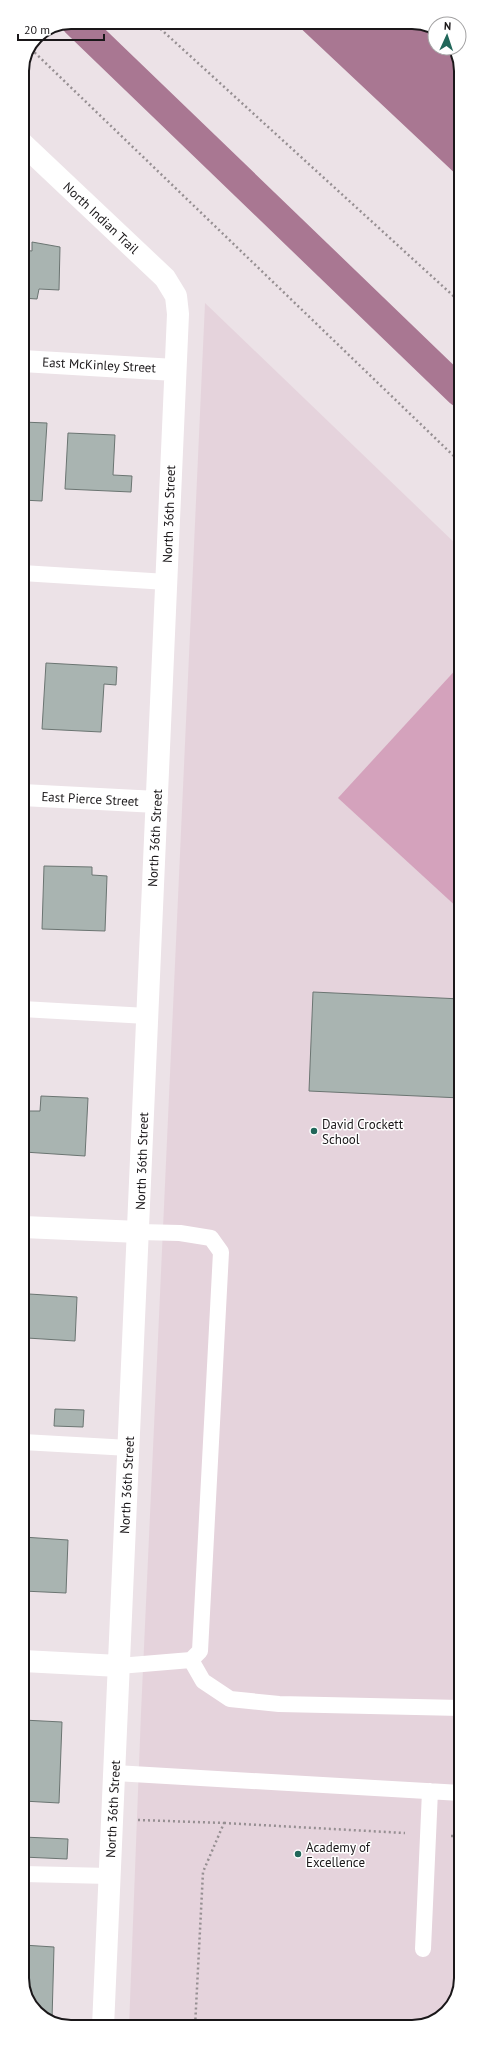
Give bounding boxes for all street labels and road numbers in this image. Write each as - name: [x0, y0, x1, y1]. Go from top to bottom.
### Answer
- street label: North Indian Trail: [60, 179, 143, 258]
- street label: East McKinley Street: [42, 354, 157, 376]
- street label: North 36th Street: [159, 464, 179, 563]
- street label: East Pierce Street: [41, 788, 140, 810]
- street label: North 36th Street: [144, 788, 166, 887]
- street label: North 36th Street: [132, 1111, 152, 1210]
- street label: North 36th Street: [116, 1435, 138, 1534]
- street label: North 36th Street: [102, 1759, 124, 1858]

